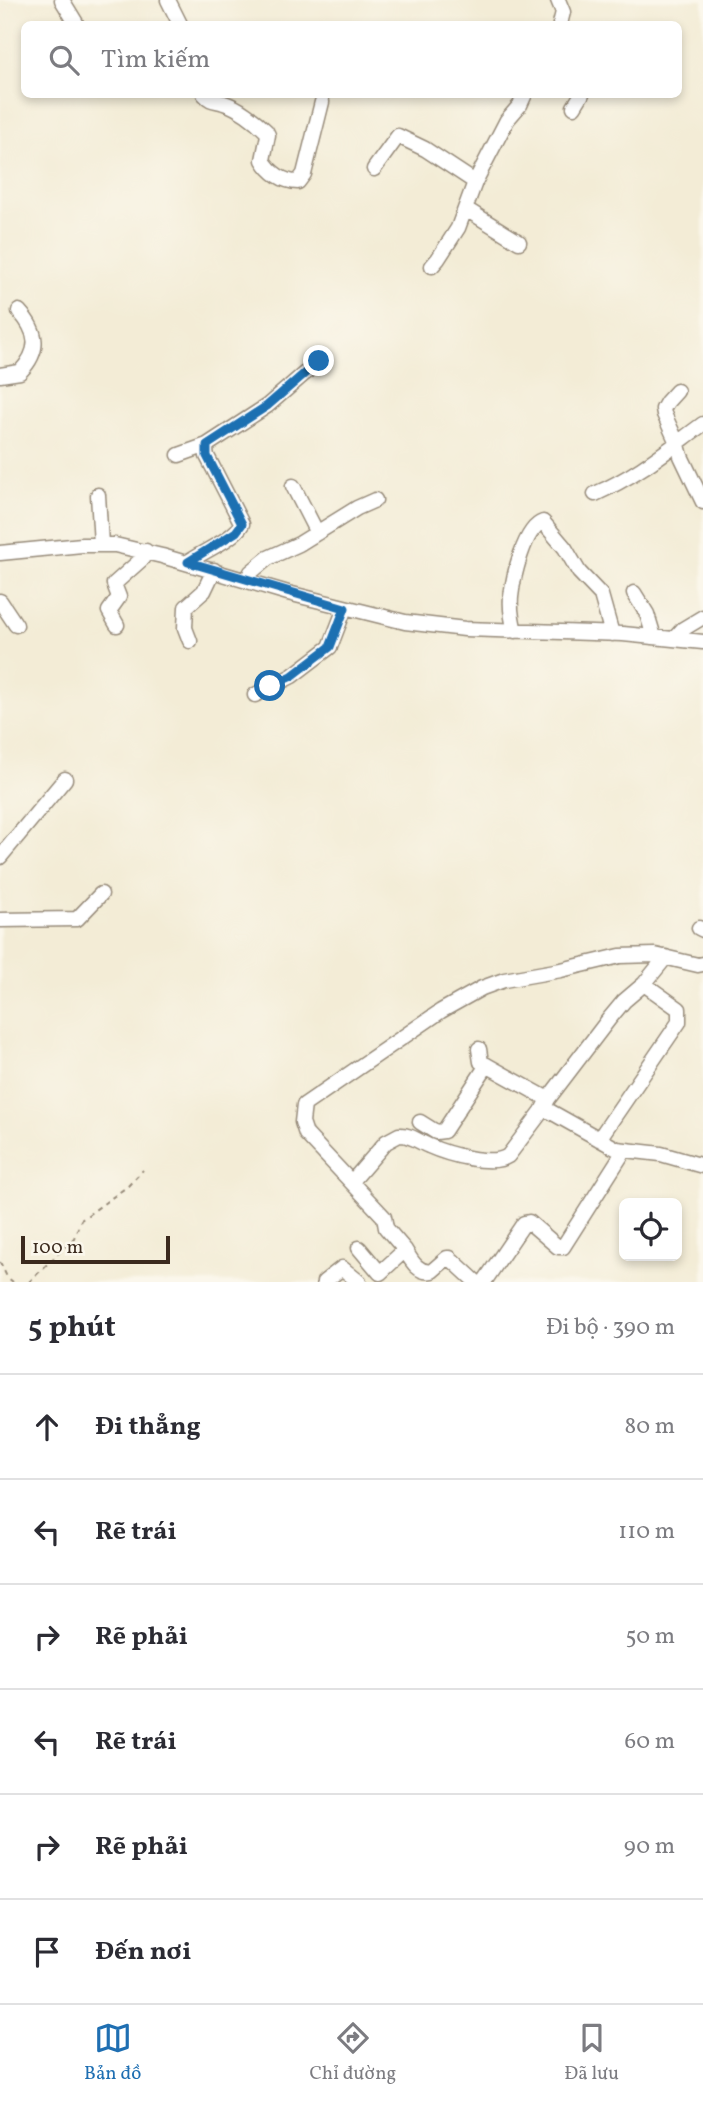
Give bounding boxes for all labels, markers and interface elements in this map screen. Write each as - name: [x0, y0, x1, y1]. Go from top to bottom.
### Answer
- search box: [21, 21, 682, 98]
- icon: search: [45, 41, 83, 79]
- text: Tìm kiếm: [101, 42, 210, 78]
- route end: [303, 345, 334, 376]
- route start: [254, 670, 285, 701]
- map controls: [619, 1198, 682, 1261]
- button: locate: [619, 1198, 682, 1261]
- scale bar: [21, 1233, 170, 1265]
- text: 100 m: [32, 1235, 83, 1261]
- text: 5 phút: [28, 1307, 116, 1349]
- text: Đi bộ · 390 m: [546, 1312, 675, 1344]
- icon: ahead: [28, 1408, 66, 1446]
- text: Đi thẳng: [95, 1409, 201, 1445]
- text: 80 m: [625, 1411, 675, 1443]
- icon: left: [28, 1513, 66, 1551]
- text: Rẽ trái: [95, 1514, 177, 1550]
- text: 110 m: [618, 1516, 675, 1548]
- icon: right: [28, 1618, 66, 1656]
- text: Rẽ phải: [95, 1619, 188, 1655]
- text: 50 m: [626, 1621, 675, 1653]
- icon: left: [28, 1723, 66, 1761]
- text: Rẽ trái: [95, 1724, 177, 1760]
- text: 60 m: [625, 1726, 675, 1758]
- icon: right: [28, 1828, 66, 1866]
- text: Rẽ phải: [95, 1829, 188, 1865]
- text: 90 m: [624, 1831, 675, 1863]
- icon: arrive: [28, 1933, 66, 1971]
- text: Đến nơi: [95, 1934, 191, 1970]
- tab: Bản đồ: [84, 2019, 141, 2087]
- tab: Chỉ đường: [309, 2019, 396, 2087]
- tab: Đã lưu: [564, 2019, 619, 2087]

